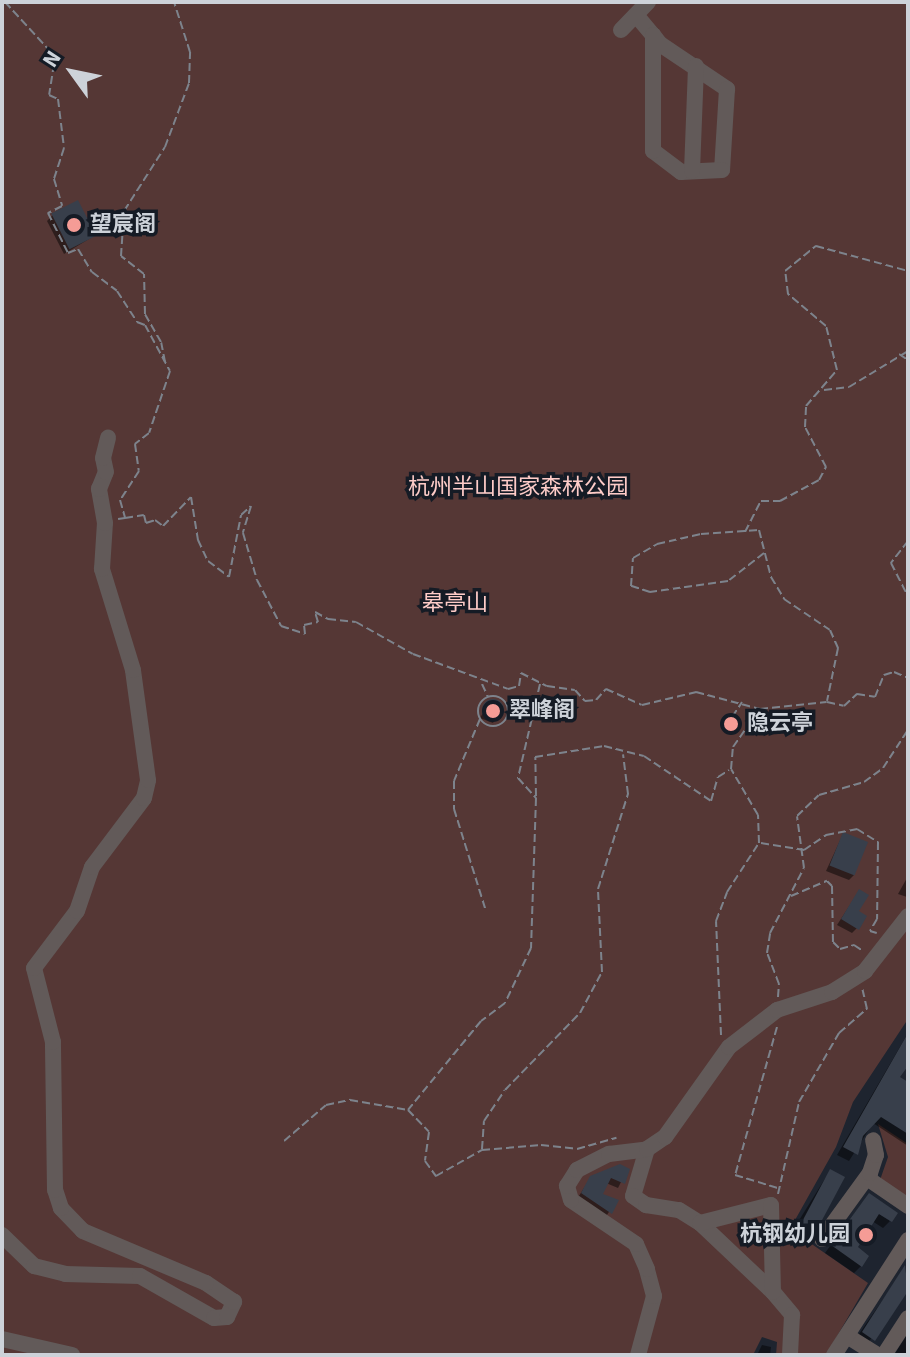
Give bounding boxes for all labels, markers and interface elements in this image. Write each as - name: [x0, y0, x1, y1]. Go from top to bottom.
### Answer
- north arrow: [32, 32, 112, 112]
- text: N: [34, 44, 69, 74]
- place label: 望宸阁: [90, 212, 156, 238]
- marker: 望宸阁: [65, 216, 83, 234]
- park label: 杭州半山国家森林公园: [408, 475, 628, 501]
- park label: 皋亭山: [422, 591, 488, 617]
- place label: 翠峰阁: [509, 698, 575, 724]
- marker: 翠峰阁: [484, 702, 502, 720]
- place label: 隐云亭: [747, 711, 813, 737]
- marker: 隐云亭: [722, 715, 740, 733]
- place label: 杭钢幼儿园: [740, 1222, 850, 1248]
- marker: 杭钢幼儿园: [857, 1226, 875, 1244]

